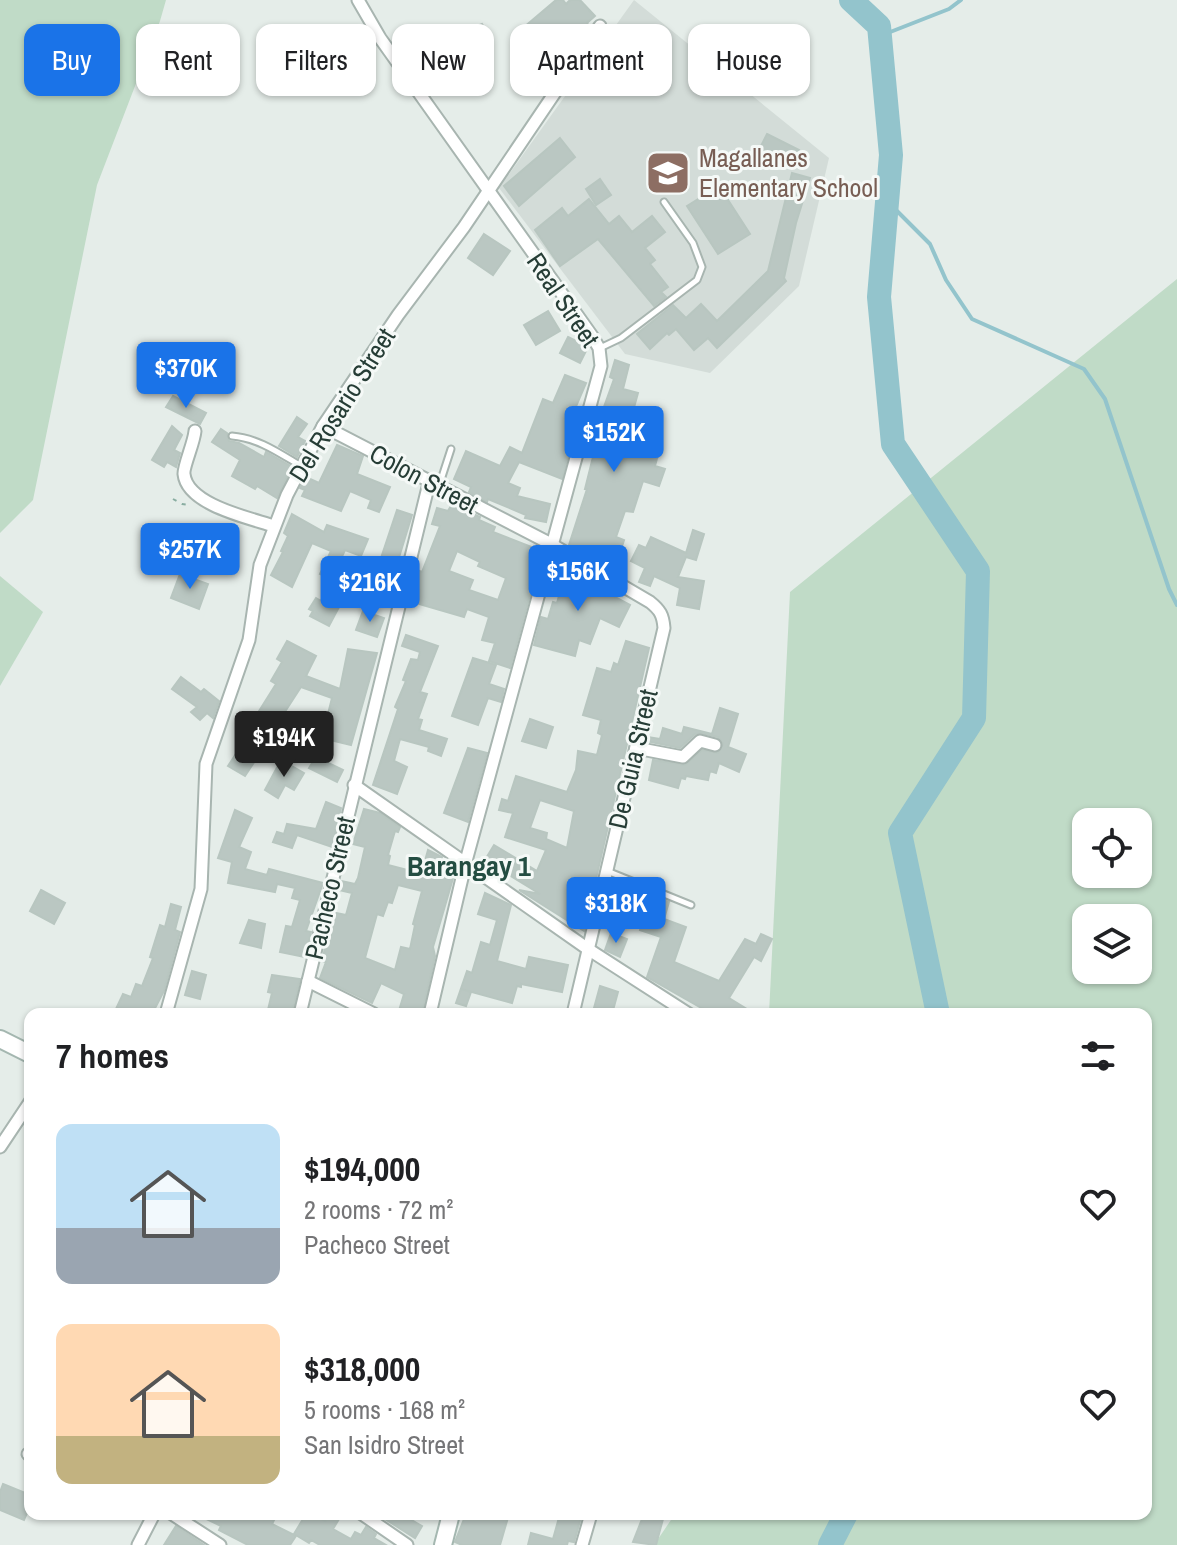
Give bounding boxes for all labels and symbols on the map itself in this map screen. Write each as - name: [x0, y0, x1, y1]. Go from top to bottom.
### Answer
- place label: Magallanes Elementary School: [699, 140, 878, 205]
- school or university icon: Magallanes Elementary School: [644, 149, 692, 197]
- street label: Real Street: [519, 246, 608, 354]
- street label: Del Rosario Street: [280, 321, 403, 488]
- pin: $370K: [130, 342, 242, 410]
- pin: $152K: [558, 406, 670, 474]
- street label: Colon Street: [364, 435, 485, 522]
- pin: $257K: [134, 523, 246, 591]
- pin: $156K: [522, 545, 634, 613]
- pin: $216K: [314, 556, 426, 624]
- street label: De Guia Street: [599, 686, 666, 832]
- pin: $194K: [228, 711, 340, 779]
- street label: Pacheco Street: [296, 813, 363, 963]
- district label: Barangay 1: [407, 847, 531, 885]
- pin: $318K: [560, 877, 672, 945]

